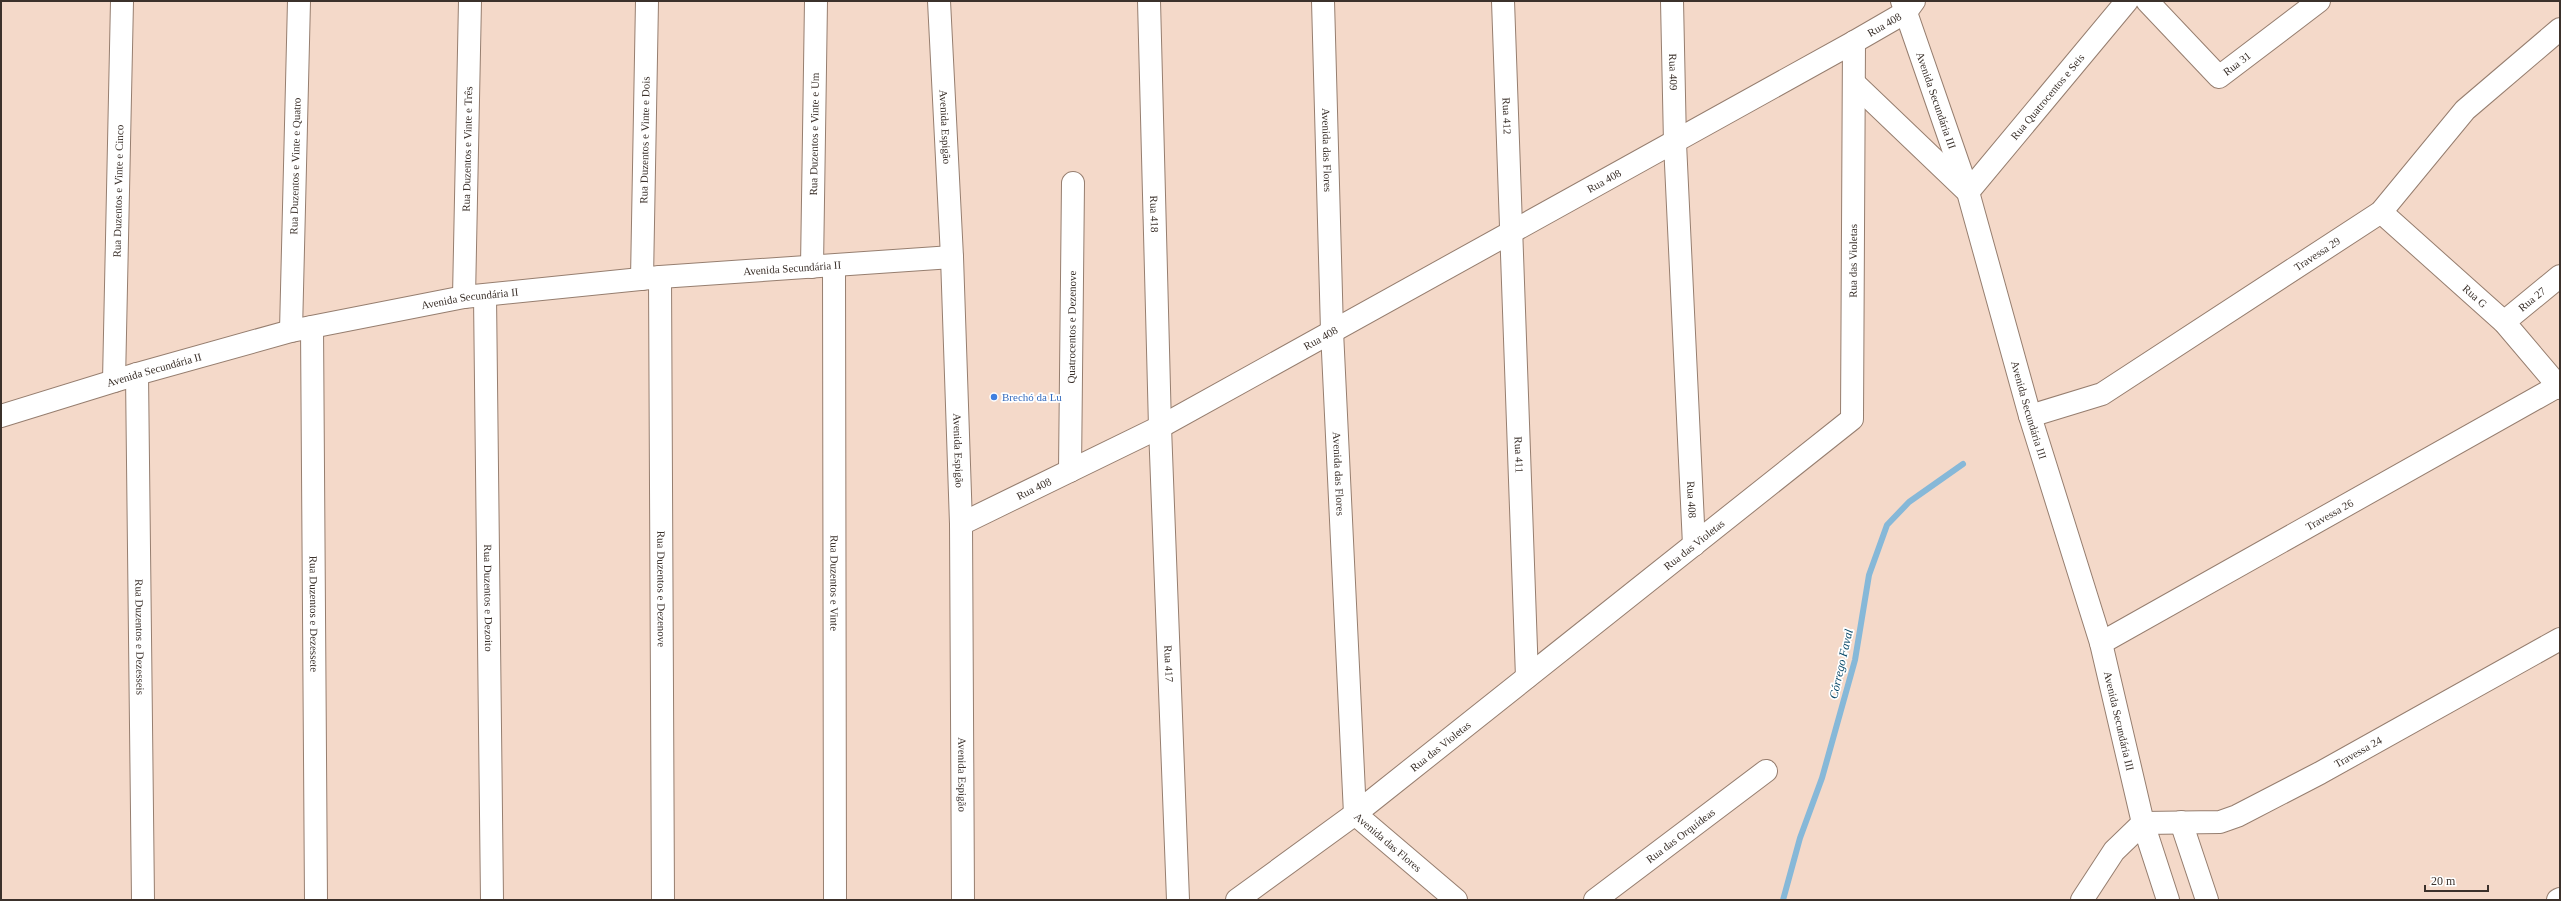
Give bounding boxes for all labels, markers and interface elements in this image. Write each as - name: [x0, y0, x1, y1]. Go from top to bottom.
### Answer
- street label: Rua 408: [1865, 10, 1904, 39]
- street label: Rua 31: [2221, 49, 2253, 78]
- street label: Avenida Secundária III: [1914, 50, 1959, 151]
- street label: Rua Quatrocentos e Seis: [2008, 51, 2086, 142]
- street label: Rua 409: [1667, 53, 1680, 91]
- street label: Rua Duzentos e Vinte e Um: [807, 72, 821, 196]
- street label: Rua Duzentos e Vinte e Dois: [637, 76, 652, 204]
- street label: Rua Duzentos e Vinte e Três: [460, 86, 474, 212]
- street label: Avenida Espigão: [938, 89, 953, 165]
- street label: Rua Duzentos e Vinte e Quatro: [287, 97, 303, 235]
- street label: Rua 412: [1500, 97, 1514, 135]
- street label: Avenida das Flores: [1320, 108, 1334, 192]
- street label: Rua Duzentos e Vinte e Cinco: [111, 124, 125, 258]
- street label: Rua 408: [1585, 166, 1623, 195]
- street label: Rua 418: [1148, 195, 1161, 233]
- street label: Rua das Violetas: [1847, 224, 1859, 298]
- street label: Travessa 29: [2292, 234, 2343, 273]
- street label: Avenida Secundária II: [743, 259, 842, 277]
- street label: Quatrocentos e Dezenove: [1065, 270, 1078, 384]
- street label: Rua G: [2460, 282, 2490, 310]
- street label: Rua 27: [2516, 284, 2548, 314]
- street label: Avenida Secundária II: [420, 285, 519, 311]
- street label: Rua 408: [1301, 323, 1340, 352]
- street label: Avenida Secundária II: [105, 350, 203, 389]
- street label: Avenida Secundária III: [2009, 359, 2049, 461]
- place label: Brechó da Lu: [1002, 391, 1062, 403]
- marker: Brechó da Lu: [989, 392, 999, 402]
- street label: Avenida Espigão: [951, 413, 966, 489]
- street label: Avenida das Flores: [1331, 431, 1347, 516]
- street label: Rua 411: [1512, 436, 1526, 473]
- street label: Rua 408: [1015, 475, 1054, 502]
- street label: Rua 408: [1685, 481, 1699, 519]
- street label: Travessa 26: [2304, 496, 2356, 533]
- street label: Rua das Violetas: [1661, 517, 1727, 572]
- street label: Rua Duzentos e Dezenove: [655, 531, 668, 647]
- street label: Rua Duzentos e Vinte: [828, 535, 841, 631]
- street label: Rua Duzentos e Dezoito: [482, 544, 495, 652]
- street label: Rua Duzentos e Dezessete: [308, 556, 320, 672]
- street label: Rua Duzentos e Dezesseis: [133, 579, 147, 695]
- water label: Córrego Faval: [1826, 627, 1856, 700]
- street label: Rua 417: [1162, 645, 1176, 683]
- street label: Avenida Secundária III: [2102, 670, 2137, 772]
- street label: Rua das Violetas: [1408, 719, 1473, 774]
- street label: Travessa 24: [2332, 734, 2384, 770]
- street label: Avenida Espigão: [956, 737, 969, 812]
- street label: Rua das Orquídeas: [1644, 806, 1717, 865]
- street label: Avenida das Flores: [1352, 810, 1424, 874]
- scale bar: [2425, 867, 2488, 893]
- text: 20 m: [2431, 874, 2456, 888]

